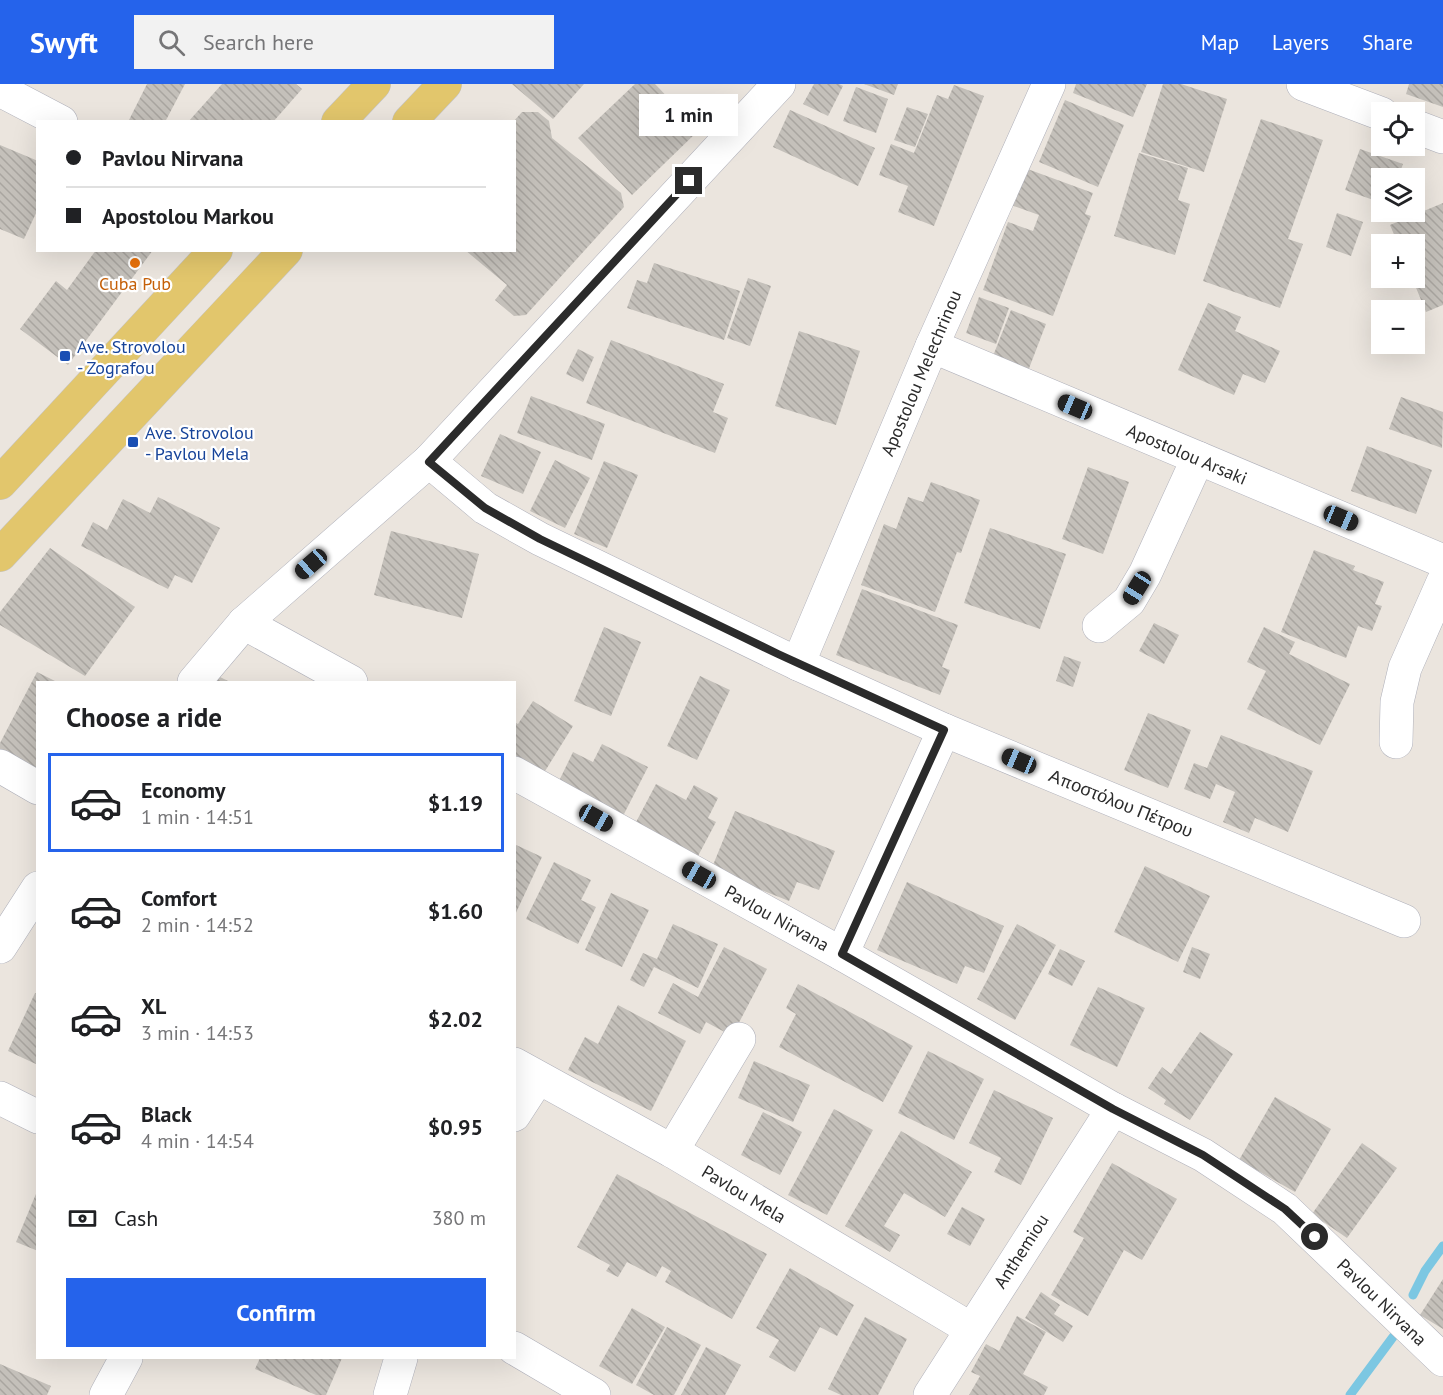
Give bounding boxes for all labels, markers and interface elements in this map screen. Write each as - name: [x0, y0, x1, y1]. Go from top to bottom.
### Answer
- search box: [134, 15, 554, 69]
- text: Swyft: [30, 24, 98, 61]
- icon: search: [155, 26, 188, 59]
- text: Search here: [203, 28, 314, 56]
- text: Map: [1201, 29, 1239, 56]
- text: Layers: [1272, 29, 1329, 56]
- text: Share: [1362, 29, 1413, 56]
- callout: 1 min: [640, 94, 738, 136]
- text: 1 min: [664, 102, 713, 128]
- map controls: [1371, 102, 1425, 354]
- button: locate: [1371, 102, 1425, 156]
- text: Pavlou Nirvana: [102, 144, 243, 172]
- route end: [675, 167, 702, 194]
- button: layers: [1371, 168, 1425, 222]
- text: Apostolou Markou: [102, 202, 274, 230]
- button: +: [1371, 234, 1425, 288]
- marker: Cuba Pub: [128, 256, 142, 270]
- place label: Cuba Pub: [99, 272, 171, 295]
- street label: Apostolou Melechrinou: [876, 287, 966, 459]
- button: −: [1371, 300, 1425, 354]
- place label: Ave. Strovolou - Zografou: [77, 335, 186, 379]
- marker: Ave. Strovolou - Zografou: [58, 349, 72, 363]
- car: [1055, 392, 1095, 422]
- street label: Apostolou Arsaki: [1123, 418, 1251, 490]
- place label: Ave. Strovolou - Pavlou Mela: [145, 421, 254, 465]
- marker: Ave. Strovolou - Pavlou Mela: [126, 435, 140, 449]
- car: [1321, 503, 1361, 533]
- car: [292, 545, 330, 583]
- car: [1120, 568, 1154, 608]
- text: Choose a ride: [66, 700, 222, 734]
- car: [999, 746, 1039, 776]
- street label: Αποστόλου Πέτρου: [1046, 764, 1196, 842]
- icon: car: [69, 776, 123, 830]
- text: Economy: [141, 776, 225, 804]
- text: $1.19: [428, 789, 483, 817]
- car: [576, 801, 616, 835]
- text: 1 min · 14:51: [141, 804, 254, 830]
- car: [679, 858, 719, 892]
- street label: Pavlou Nirvana: [721, 880, 833, 956]
- icon: car: [69, 884, 123, 938]
- text: Comfort: [141, 884, 217, 912]
- text: $1.60: [428, 897, 483, 925]
- text: 2 min · 14:52: [141, 912, 254, 938]
- icon: car: [69, 992, 123, 1046]
- text: XL: [141, 992, 166, 1020]
- text: $2.02: [428, 1005, 483, 1033]
- text: 3 min · 14:53: [141, 1020, 254, 1046]
- icon: car: [69, 1100, 123, 1154]
- text: Black: [141, 1100, 192, 1128]
- text: $0.95: [428, 1113, 483, 1141]
- text: 4 min · 14:54: [141, 1128, 254, 1154]
- street label: Pavlou Mela: [698, 1160, 790, 1228]
- icon: cash: [66, 1202, 99, 1235]
- text: Cash: [114, 1204, 158, 1232]
- text: 380 m: [432, 1205, 486, 1231]
- street label: Anthemiou: [988, 1209, 1054, 1293]
- route start: [1301, 1223, 1328, 1250]
- street label: Pavlou Nirvana: [1332, 1253, 1432, 1351]
- button: Confirm: [66, 1278, 486, 1347]

